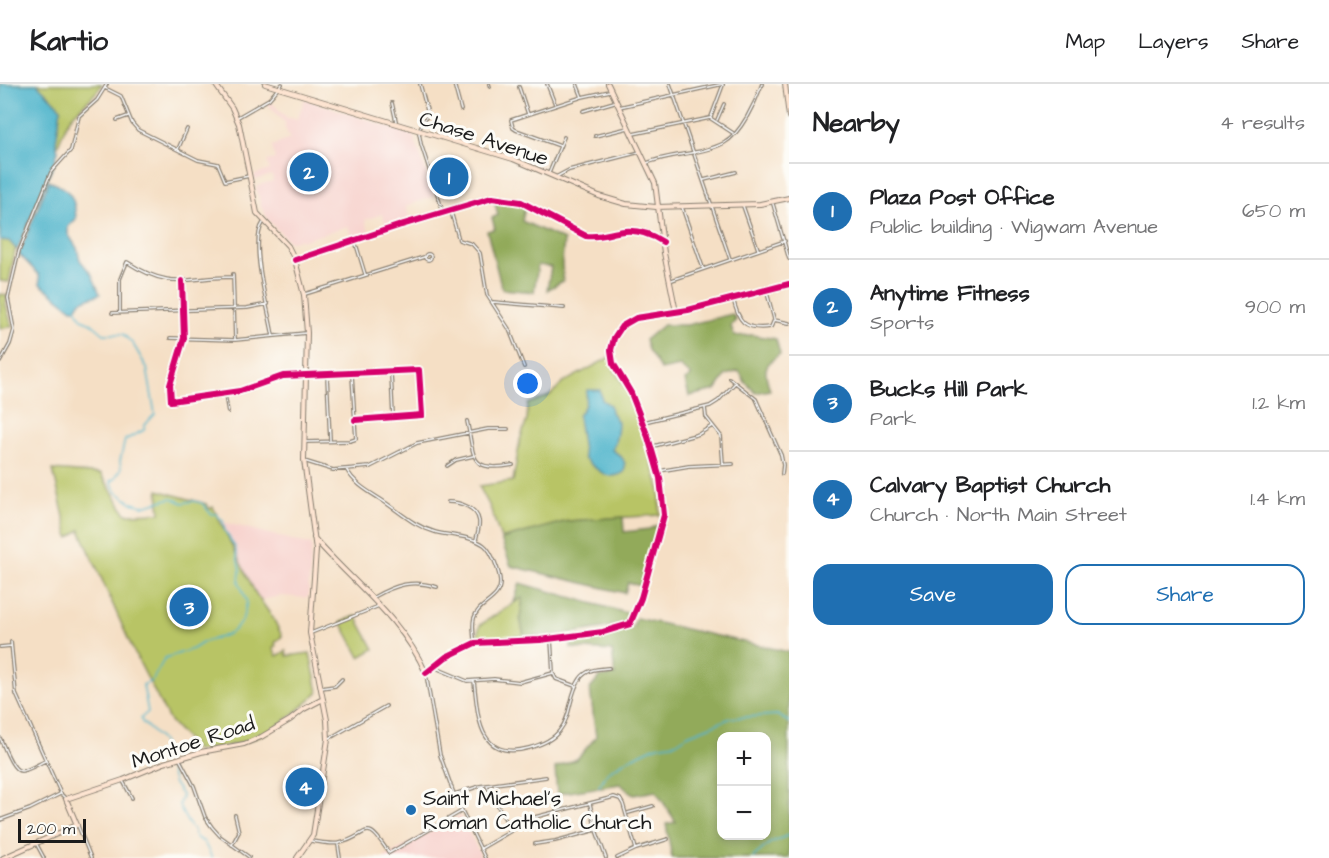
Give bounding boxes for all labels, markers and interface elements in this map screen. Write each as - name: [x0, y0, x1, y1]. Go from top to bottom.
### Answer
- text: Kartio: [30, 22, 108, 61]
- text: Map: [1065, 27, 1105, 56]
- text: Layers: [1138, 27, 1208, 56]
- text: Share: [1241, 27, 1299, 56]
- street label: Chase Avenue: [415, 104, 552, 173]
- text: Nearby: [813, 105, 900, 141]
- text: 4 results: [1220, 109, 1305, 137]
- pin: 2: [290, 150, 328, 194]
- pin: 1: [430, 154, 468, 200]
- text: Plaza Post Office: [870, 182, 1055, 213]
- text: 1: [831, 197, 834, 225]
- text: 650 m: [1242, 197, 1305, 225]
- text: Public building · Wigwam Avenue: [870, 213, 1158, 241]
- text: Anytime Fitness: [870, 278, 1030, 309]
- text: 2: [827, 293, 838, 321]
- text: 900 m: [1245, 293, 1305, 321]
- text: Sports: [870, 309, 934, 337]
- your location: [513, 369, 542, 398]
- text: Bucks Hill Park: [870, 374, 1027, 405]
- text: 3: [827, 389, 838, 417]
- text: 1.2 km: [1252, 389, 1305, 417]
- text: Park: [870, 405, 916, 433]
- text: Calvary Baptist Church: [870, 470, 1111, 501]
- text: 4: [826, 485, 839, 513]
- text: 1.4 km: [1250, 485, 1305, 513]
- text: Church · North Main Street: [870, 501, 1127, 529]
- button: Save: [813, 564, 1053, 625]
- button: Share: [1065, 564, 1305, 625]
- pin: 3: [170, 584, 208, 630]
- street label: Montoe Road: [128, 709, 259, 776]
- map controls: [717, 732, 771, 840]
- button: +: [717, 732, 771, 786]
- pin: 4: [286, 764, 324, 810]
- place label: Saint Michael's Roman Catholic Church: [423, 784, 652, 837]
- button: −: [717, 786, 771, 840]
- marker: Saint Michael's Roman Catholic Church: [404, 803, 418, 817]
- scale bar: [18, 816, 86, 844]
- text: 200 m: [27, 818, 75, 840]

